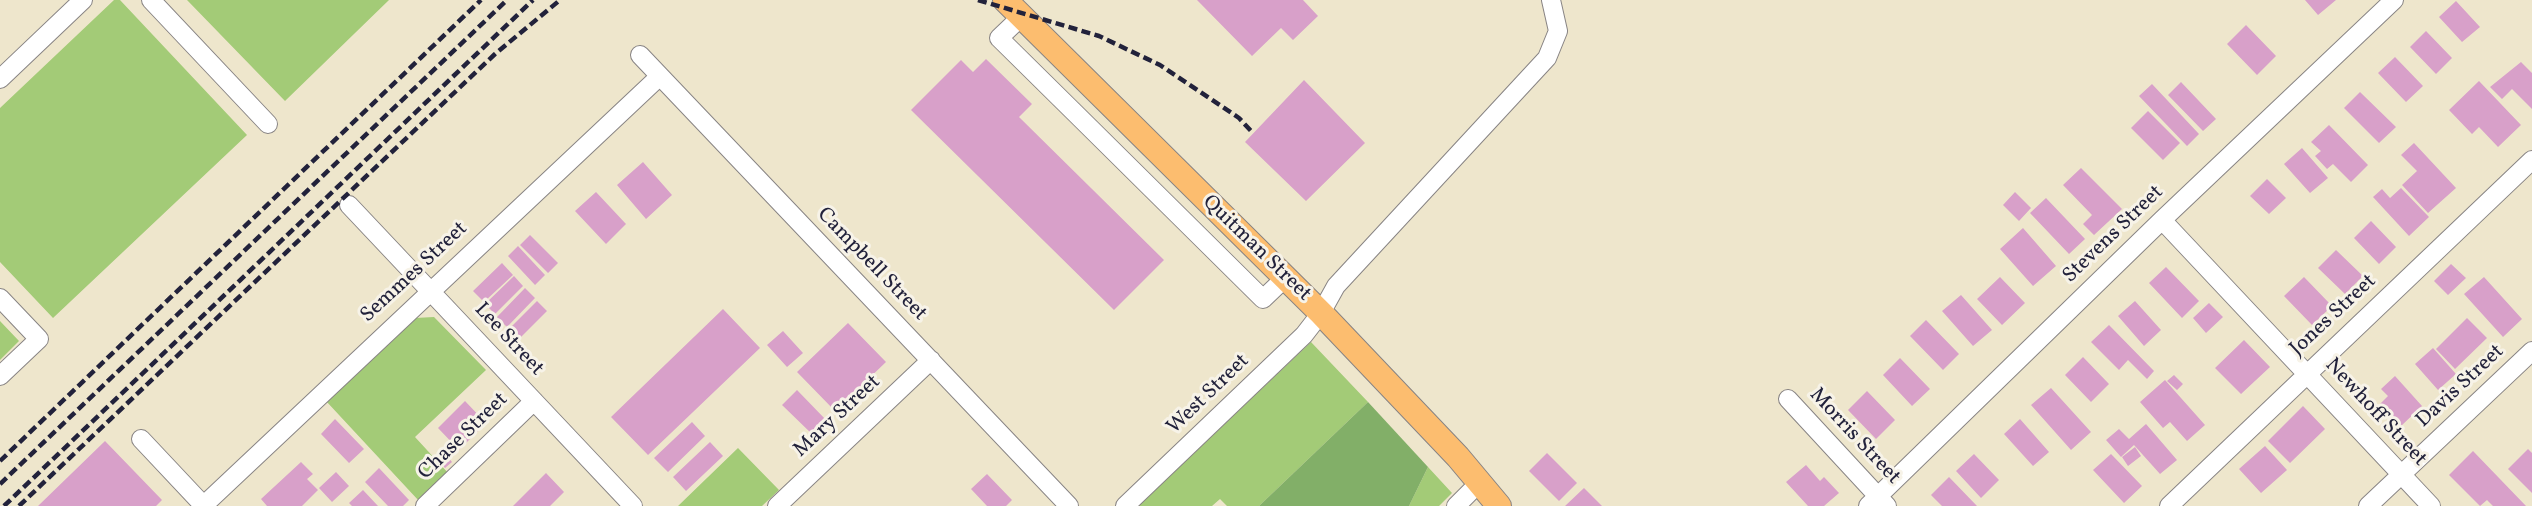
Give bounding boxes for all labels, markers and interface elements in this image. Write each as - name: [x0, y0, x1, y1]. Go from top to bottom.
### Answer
- street label: Stevens Street: [2058, 181, 2170, 289]
- street label: Quitman Street: [1196, 191, 1316, 307]
- street label: Campbell Street: [811, 203, 931, 327]
- street label: Semmes Street: [356, 217, 474, 329]
- street label: Jones Street: [2286, 270, 2382, 362]
- street label: Lee Street: [468, 298, 548, 382]
- street label: Davis Street: [2412, 340, 2510, 434]
- street label: West Street: [1163, 349, 1255, 441]
- street label: Newhoff Street: [2319, 354, 2431, 472]
- street label: Mary Street: [789, 370, 887, 464]
- street label: Morris Street: [1803, 384, 1905, 490]
- street label: Chase Street: [414, 388, 514, 486]

